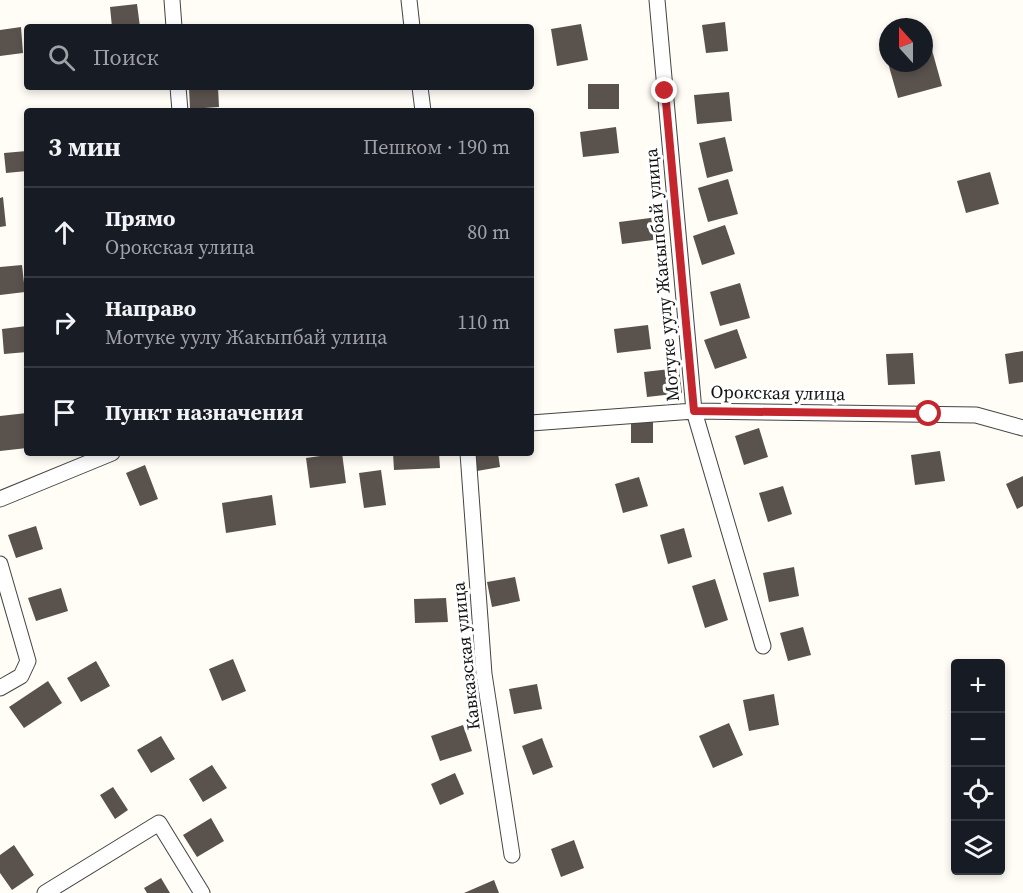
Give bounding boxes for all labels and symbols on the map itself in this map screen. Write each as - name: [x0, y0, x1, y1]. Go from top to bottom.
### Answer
- north arrow: [879, 18, 933, 72]
- route end: [651, 77, 677, 103]
- street label: Мотуке уулу Жакыпбай улица: [638, 147, 685, 403]
- street label: Орокская улица: [710, 379, 846, 406]
- route start: [915, 400, 941, 426]
- street label: Кавказская улица: [445, 580, 486, 731]

